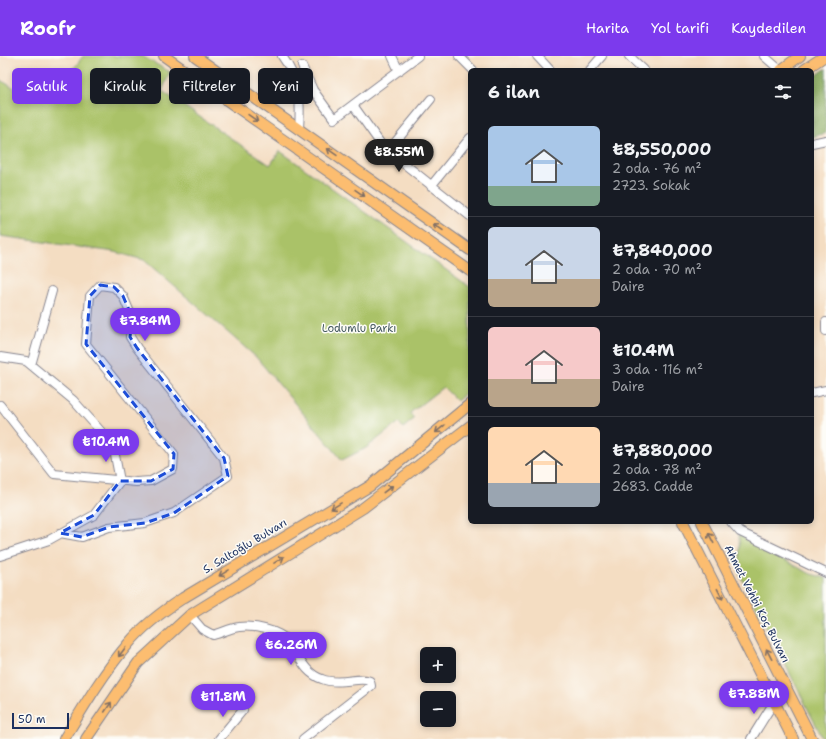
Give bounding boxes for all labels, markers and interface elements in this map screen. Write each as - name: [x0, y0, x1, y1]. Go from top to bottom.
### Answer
- text: Roofr: [20, 16, 76, 41]
- text: Harita: [586, 19, 629, 37]
- text: Yol tarifi: [651, 19, 709, 37]
- text: Kaydedilen: [731, 19, 806, 37]
- chip: Satılık: [12, 68, 82, 104]
- chip: Kiralık: [90, 68, 161, 104]
- chip: Filtreler: [169, 68, 250, 104]
- chip: Yeni: [258, 68, 313, 104]
- text: 6 ilan: [488, 81, 540, 103]
- icon: filters: [772, 81, 794, 103]
- one-way arrow: [247, 114, 258, 122]
- text: ₺8,550,000: [612, 138, 711, 160]
- pin: ₺8.55M: [366, 139, 432, 173]
- icon: home: [520, 142, 568, 190]
- text: ₺8.55M: [374, 143, 424, 160]
- one-way arrow: [327, 148, 338, 156]
- text: 2 oda · 76 m²: [612, 160, 702, 177]
- text: 2723. Sokak: [612, 177, 690, 194]
- one-way arrow: [354, 189, 365, 197]
- one-way arrow: [433, 223, 444, 231]
- text: ₺7,840,000: [612, 239, 713, 261]
- icon: home: [520, 243, 568, 291]
- text: 2 oda · 70 m²: [612, 261, 702, 278]
- text: Daire: [612, 278, 645, 295]
- pin: ₺7.84M: [112, 308, 178, 342]
- text: ₺7.84M: [119, 312, 171, 329]
- park label: Lodumlu Parkı: [322, 321, 396, 336]
- text: ₺10.4M: [612, 339, 675, 361]
- icon: home: [520, 343, 568, 391]
- text: 3 oda · 116 m²: [612, 361, 703, 378]
- text: Daire: [612, 378, 645, 395]
- one-way arrow: [435, 425, 446, 434]
- pin: ₺10.4M: [73, 429, 139, 463]
- text: ₺10.4M: [82, 433, 130, 450]
- text: ₺7,880,000: [612, 439, 713, 461]
- icon: home: [520, 443, 568, 491]
- text: 2 oda · 78 m²: [612, 461, 702, 478]
- text: 2683. Cadde: [612, 478, 693, 495]
- one-way arrow: [382, 485, 393, 493]
- one-way arrow: [330, 503, 342, 511]
- street label: S. Saltoğlu Bulvarı: [200, 515, 290, 577]
- one-way arrow: [706, 532, 714, 544]
- street label: Ahmet Vehbi Koç Bulvarı: [721, 543, 793, 665]
- one-way arrow: [273, 556, 284, 564]
- one-way arrow: [219, 569, 230, 577]
- one-way arrow: [717, 588, 724, 600]
- pin: ₺6.26M: [258, 632, 324, 666]
- text: ₺6.26M: [265, 636, 317, 653]
- one-way arrow: [118, 646, 126, 657]
- map controls: [420, 647, 456, 727]
- button: +: [420, 647, 456, 683]
- one-way arrow: [765, 648, 773, 660]
- pin: ₺7.88M: [721, 681, 787, 715]
- pin: ₺11.8M: [190, 684, 256, 718]
- text: ₺7.88M: [728, 685, 780, 702]
- text: ₺11.8M: [200, 688, 246, 705]
- button: −: [420, 691, 456, 727]
- one-way arrow: [104, 702, 112, 713]
- scale bar: [12, 711, 69, 730]
- text: 50 m: [18, 712, 46, 727]

